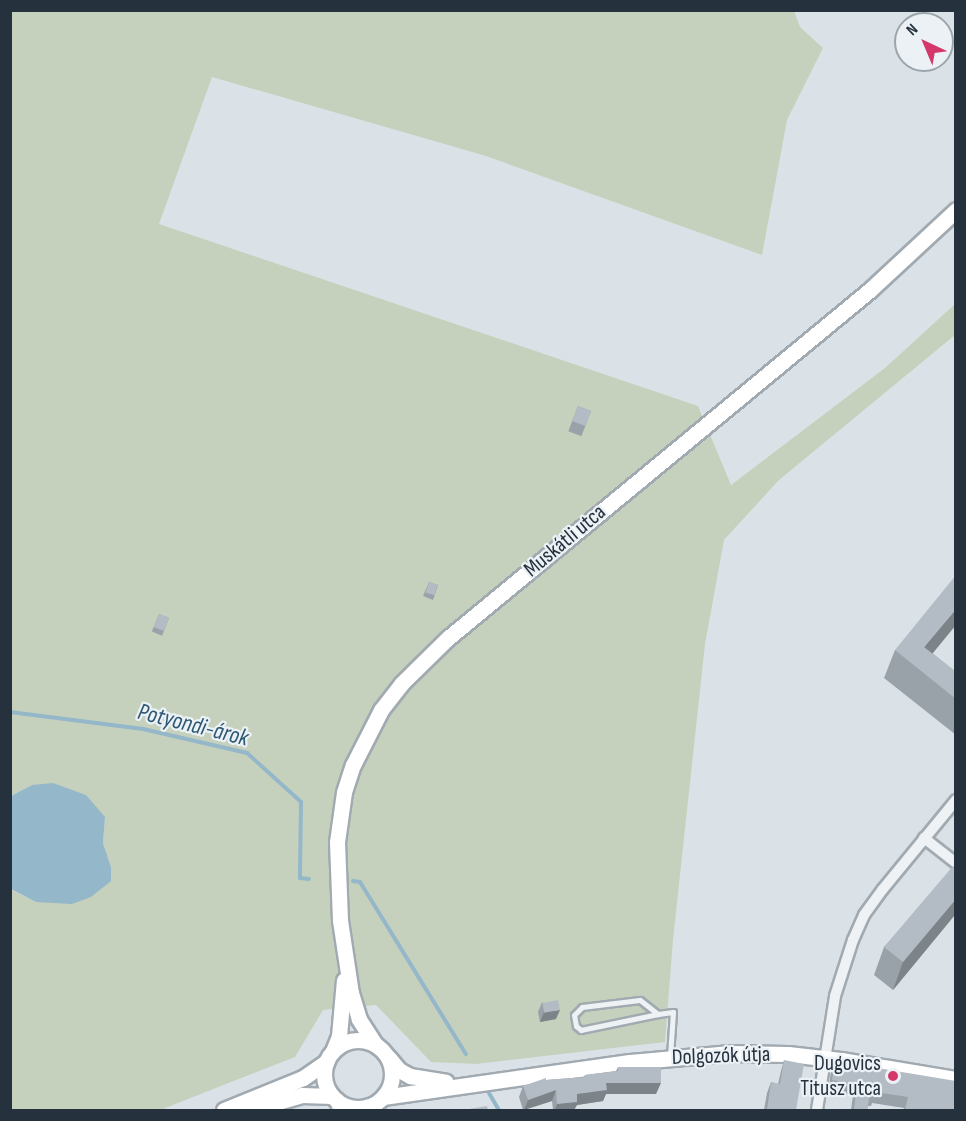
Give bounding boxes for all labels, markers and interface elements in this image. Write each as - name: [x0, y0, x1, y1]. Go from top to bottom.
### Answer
- north arrow: [894, 12, 954, 72]
- text: N: [903, 20, 922, 40]
- street label: Muskátli utca: [519, 499, 611, 583]
- water label: Potyondi-árok: [135, 697, 251, 753]
- street label: Dolgozók útja: [671, 1041, 771, 1071]
- place label: Dugovics Titusz utca: [800, 1050, 881, 1102]
- marker: Dugovics Titusz utca: [886, 1069, 900, 1083]

